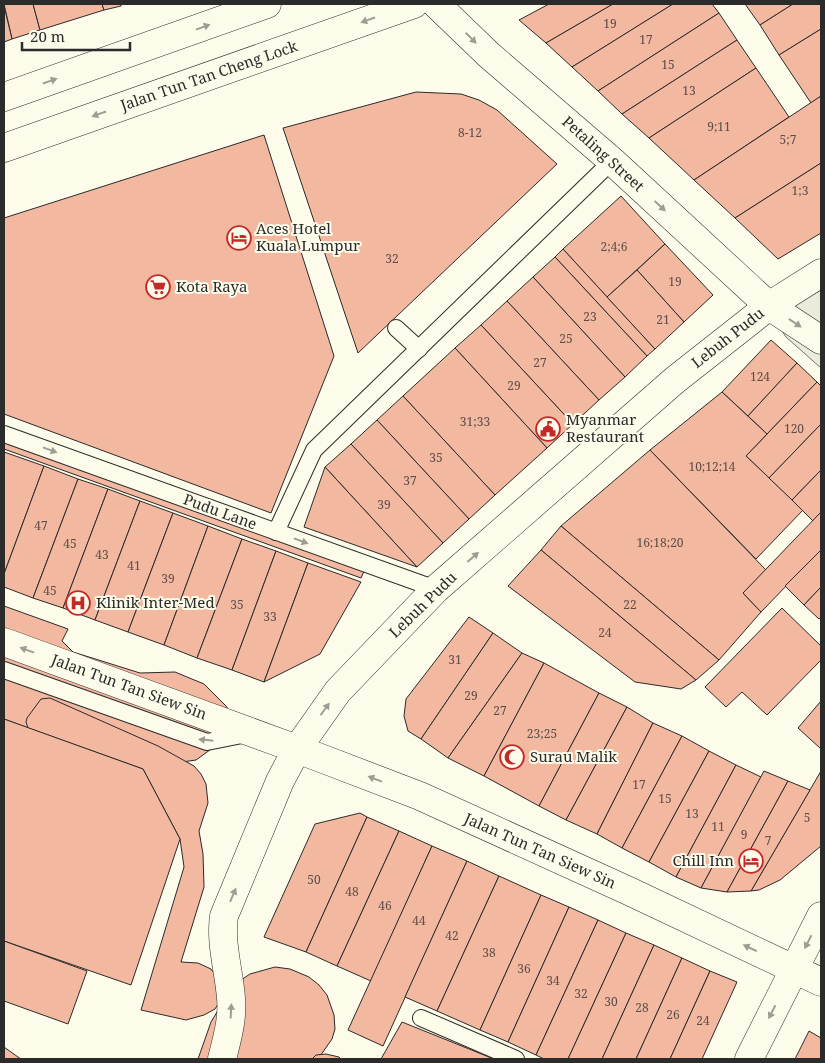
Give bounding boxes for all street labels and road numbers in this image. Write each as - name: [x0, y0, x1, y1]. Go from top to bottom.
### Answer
- street label: Jalan Tun Tan Cheng Lock: [116, 35, 300, 115]
- street label: Petaling Street: [558, 111, 649, 195]
- street label: Lebuh Pudu: [687, 302, 768, 372]
- street label: Pudu Lane: [181, 489, 260, 534]
- street label: Lebuh Pudu: [384, 567, 461, 642]
- street label: Jalan Tun Tan Siew Sin: [48, 648, 210, 724]
- street label: Jalan Tun Tan Siew Sin: [461, 807, 620, 893]

